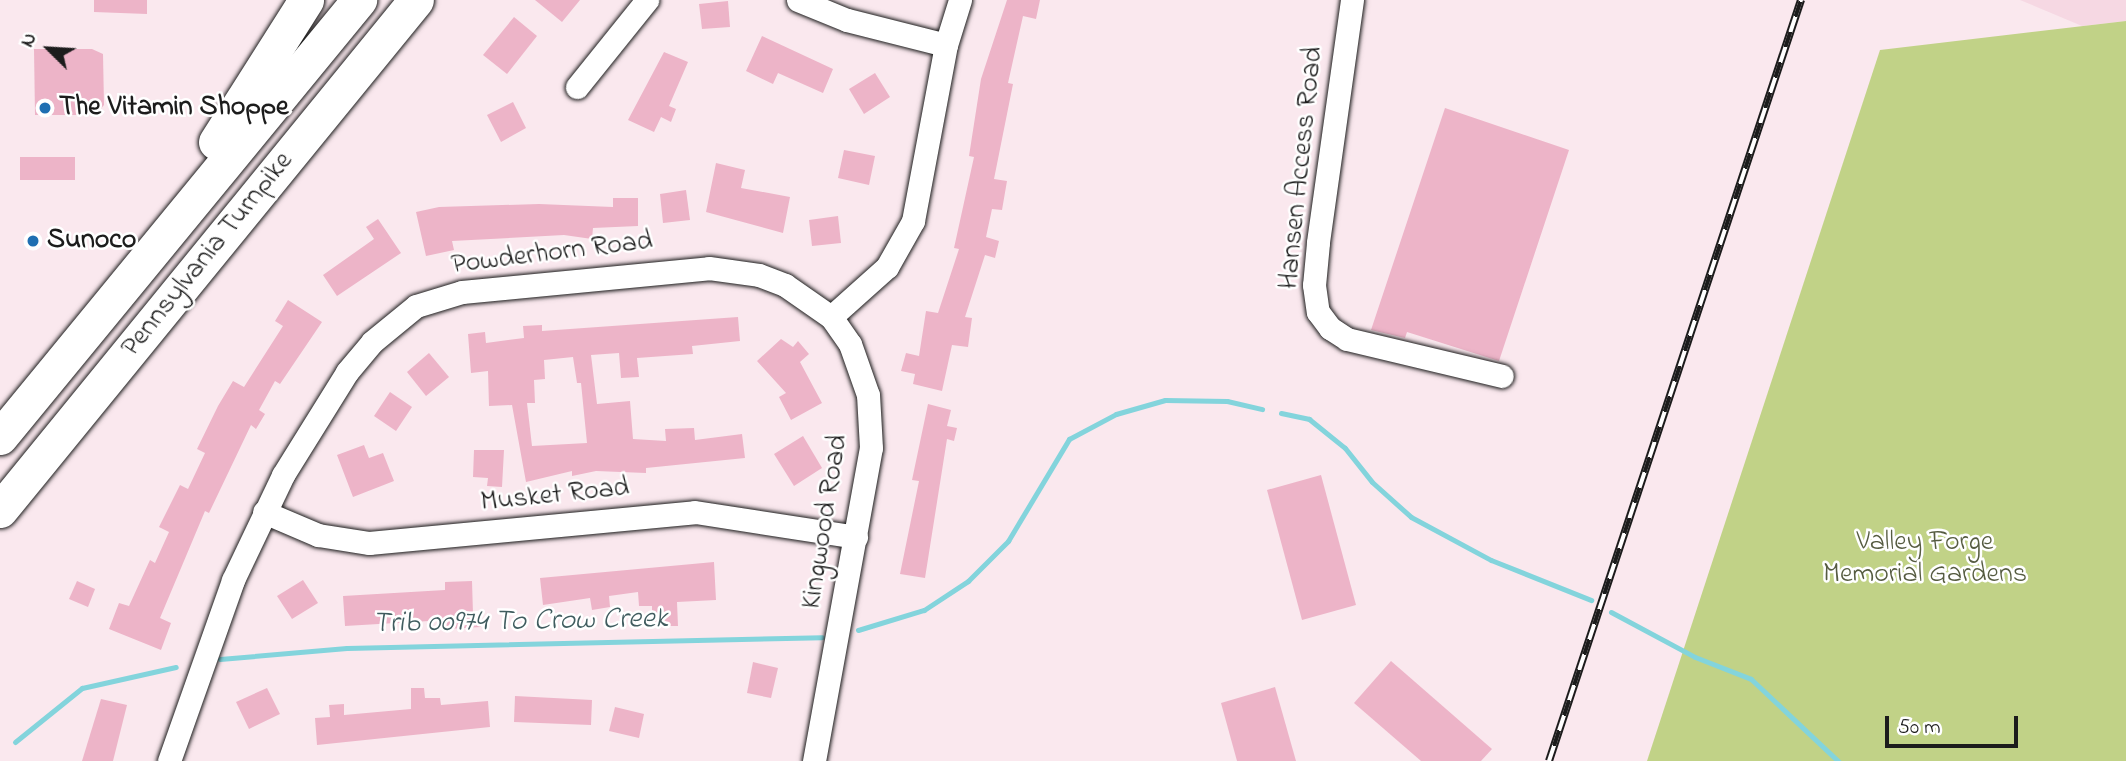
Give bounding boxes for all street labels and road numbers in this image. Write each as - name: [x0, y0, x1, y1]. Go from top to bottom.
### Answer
- street label: Hansen Access Road: [1273, 45, 1331, 291]
- street label: Pennsylvania Turnpike: [115, 146, 301, 364]
- street label: Powderhorn Road: [450, 225, 654, 283]
- street label: Kingwood Road: [796, 433, 856, 611]
- street label: Musket Road: [479, 471, 631, 521]

